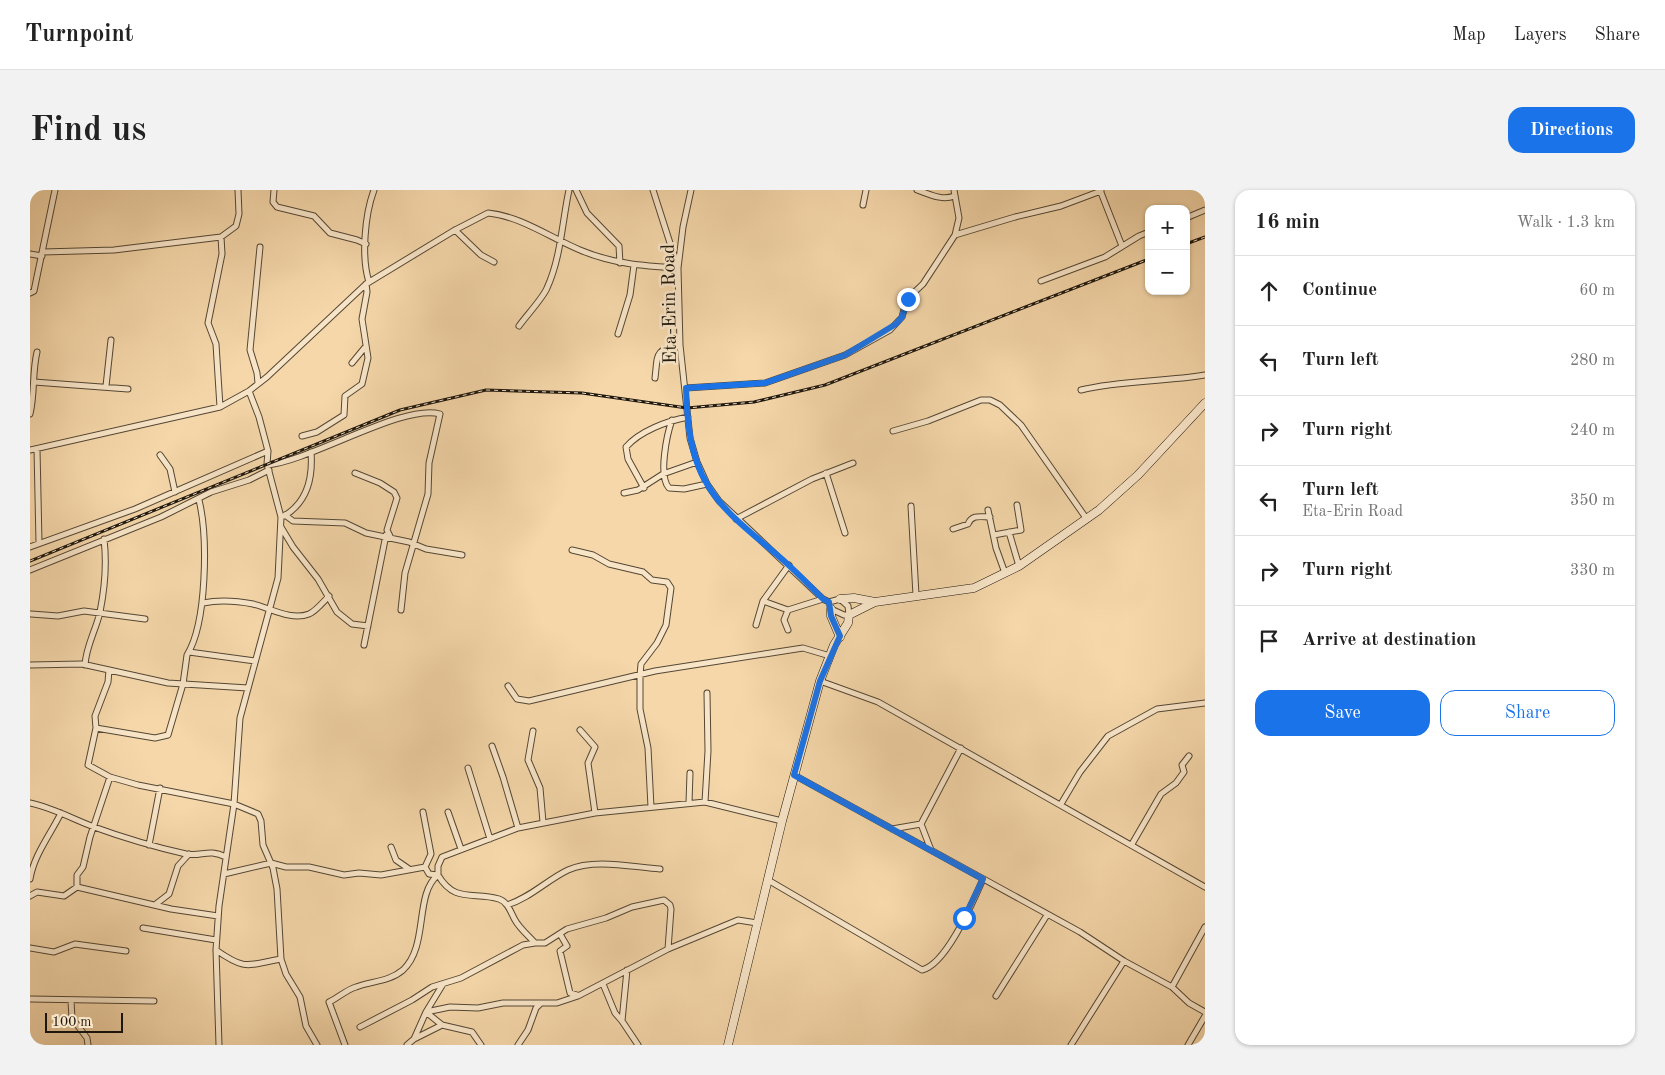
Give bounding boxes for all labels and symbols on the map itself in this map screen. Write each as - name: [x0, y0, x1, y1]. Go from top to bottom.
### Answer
- street label: Eta-Erin Road: [660, 244, 681, 364]
- route end: [897, 288, 920, 311]
- route start: [953, 907, 976, 930]
- scale bar: [45, 1010, 122, 1033]

